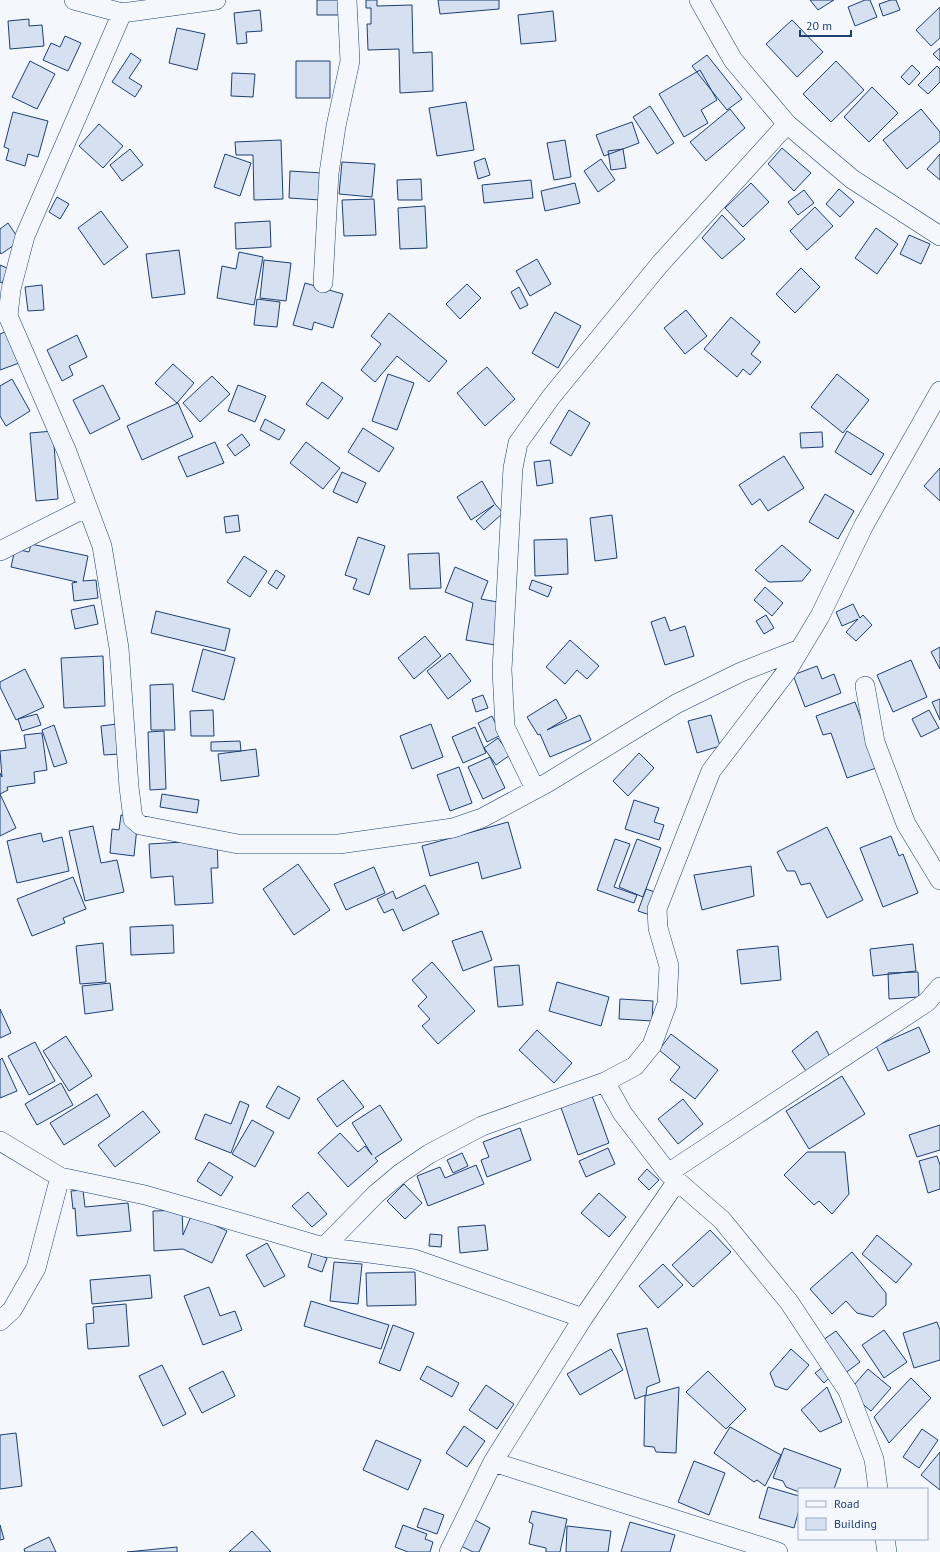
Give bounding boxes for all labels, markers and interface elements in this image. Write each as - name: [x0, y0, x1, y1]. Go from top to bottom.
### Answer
- scale bar: [800, 12, 851, 38]
- text: 20 m: [806, 18, 832, 33]
- legend: [798, 1488, 928, 1540]
- text: Road: [834, 1496, 859, 1511]
- text: Building: [834, 1516, 877, 1531]

